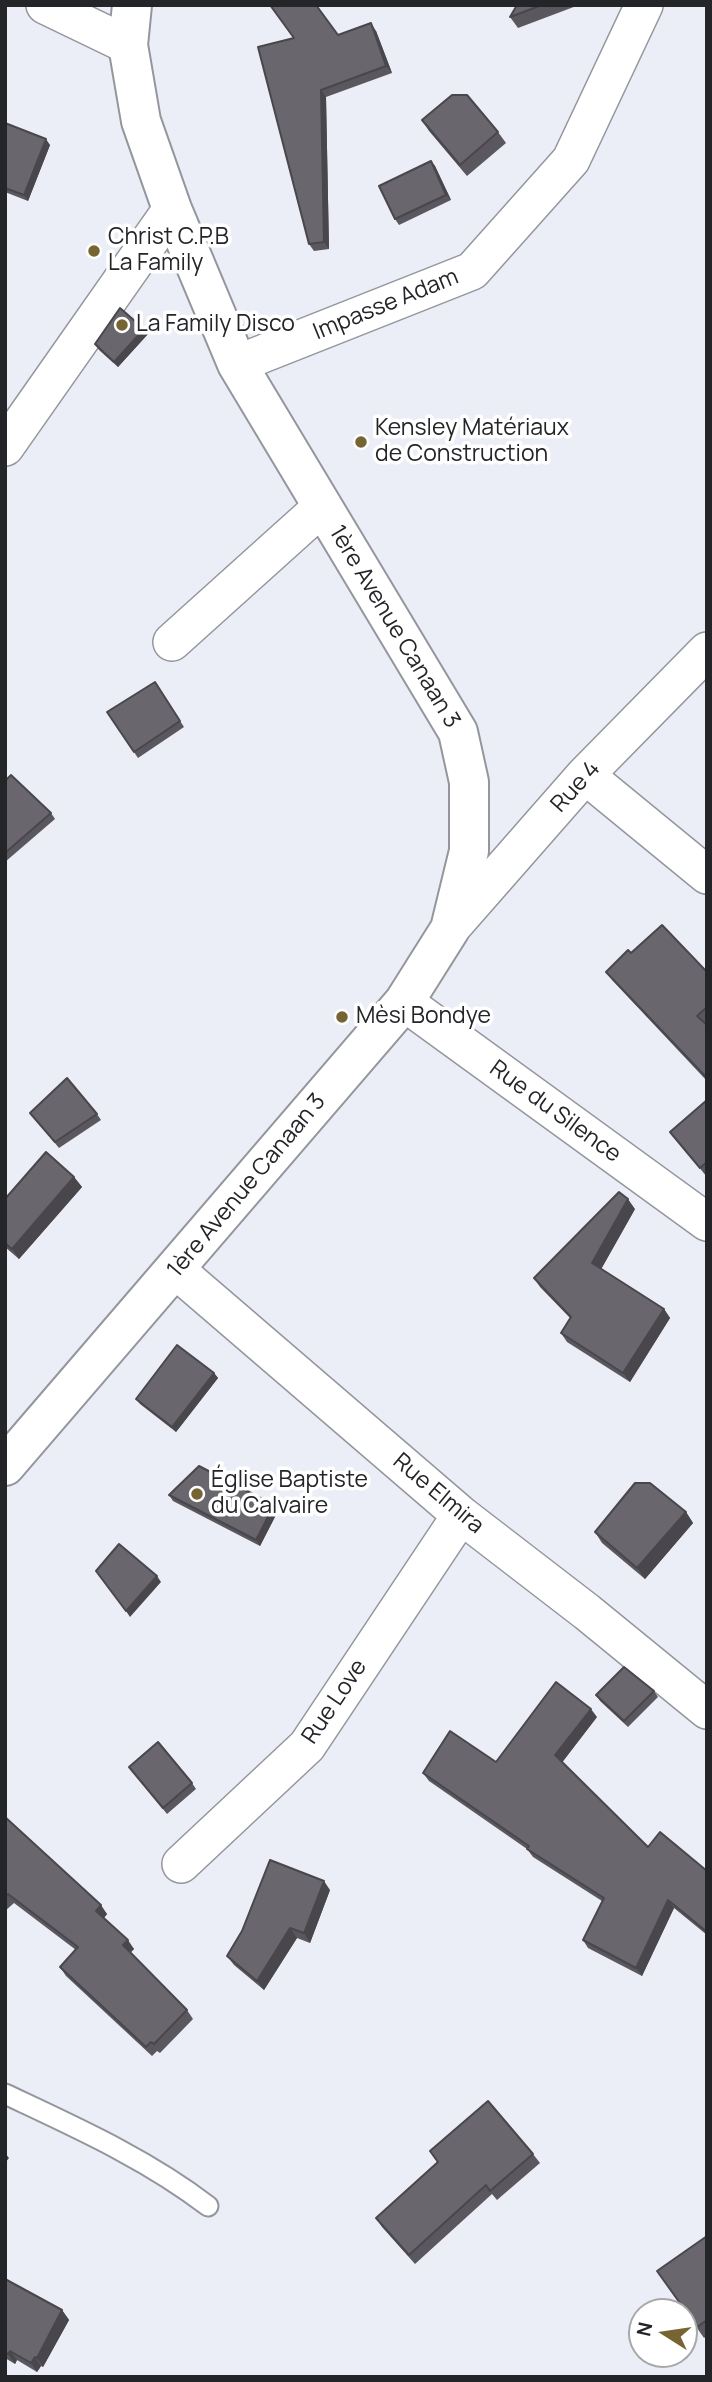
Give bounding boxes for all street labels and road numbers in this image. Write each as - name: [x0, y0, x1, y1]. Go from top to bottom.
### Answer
- street label: Impasse Adam: [309, 263, 463, 347]
- street label: 1ère Avenue Canaan 3: [323, 521, 465, 733]
- street label: Rue 4: [546, 756, 606, 818]
- street label: Rue du Silence: [484, 1055, 626, 1169]
- street label: 1ère Avenue Canaan 3: [162, 1089, 332, 1283]
- street label: Rue Elmira: [387, 1448, 489, 1540]
- street label: Rue Love: [297, 1655, 373, 1749]

